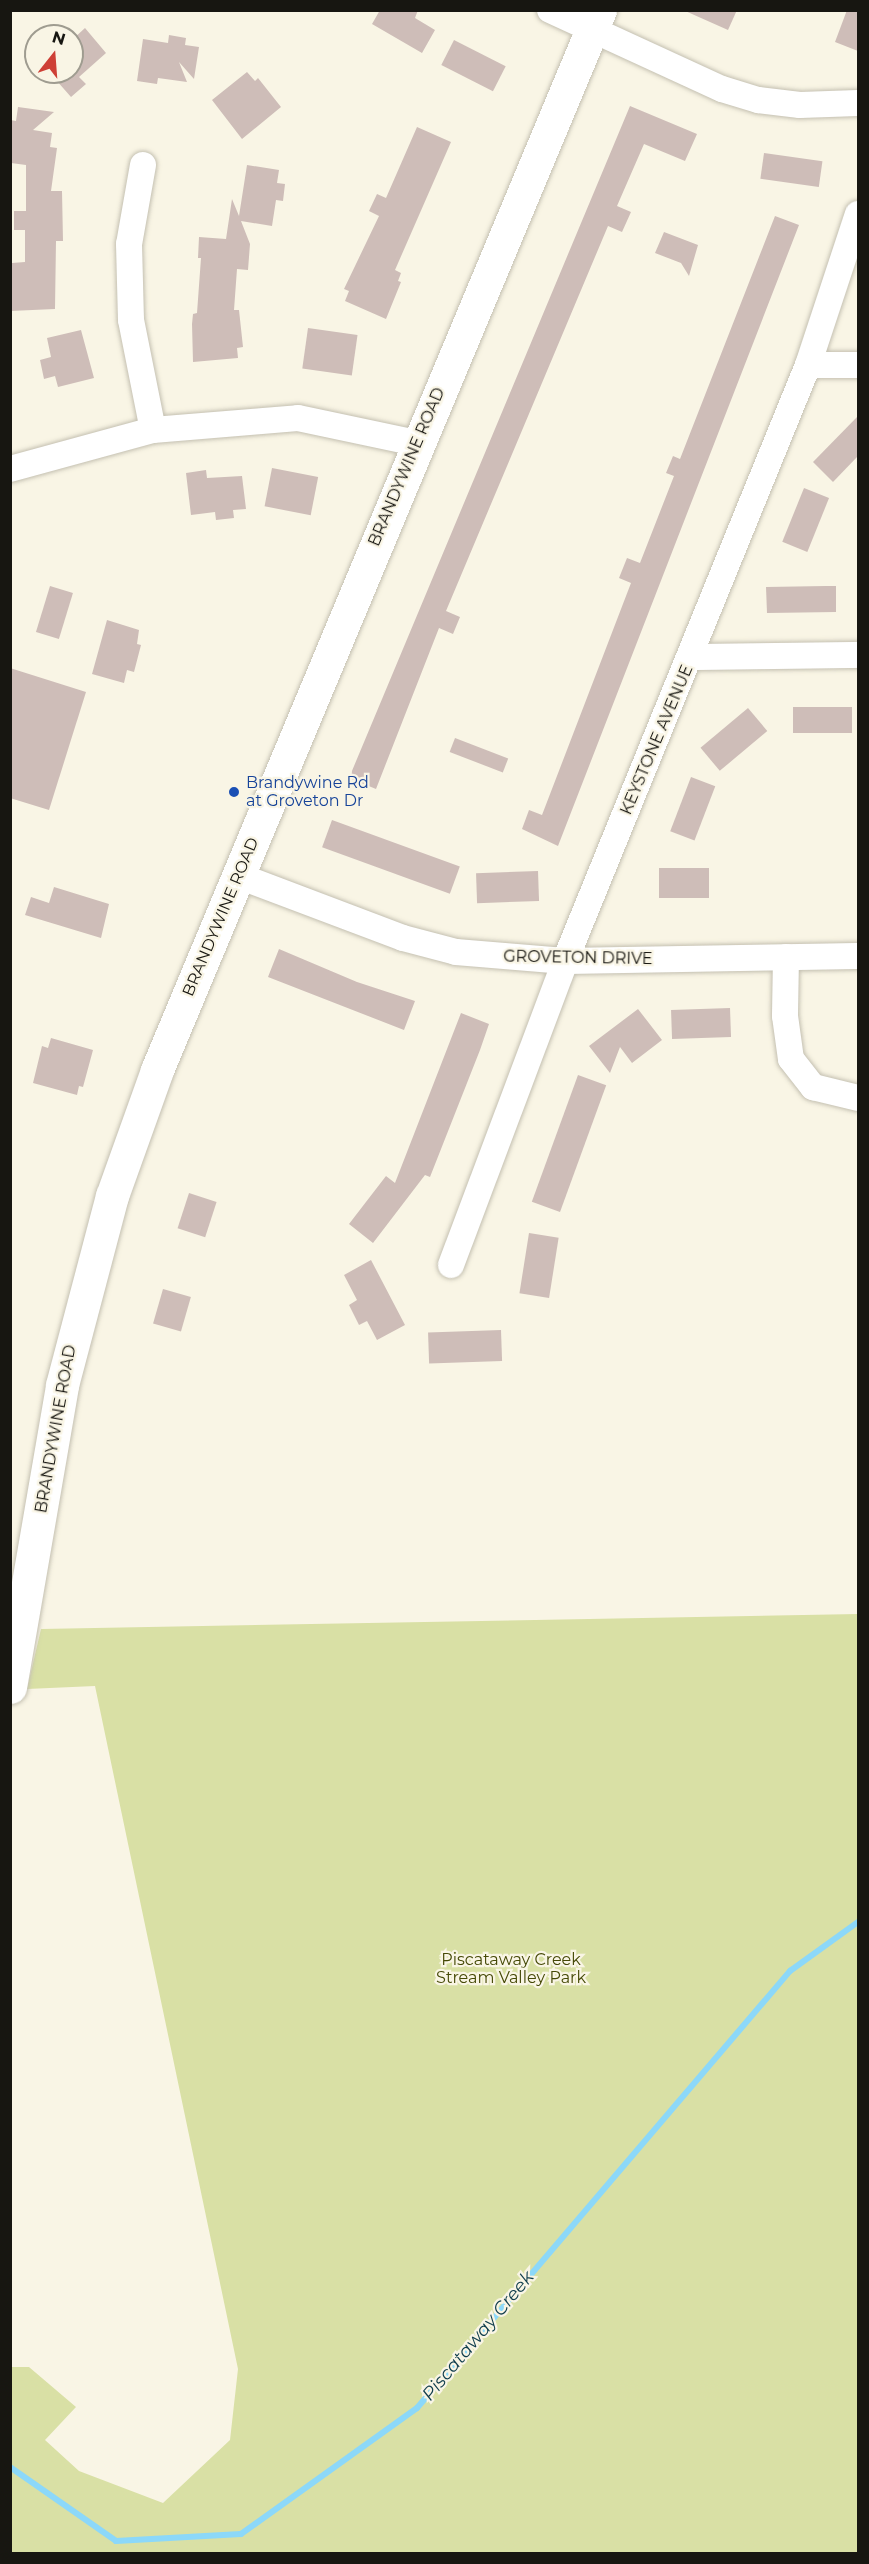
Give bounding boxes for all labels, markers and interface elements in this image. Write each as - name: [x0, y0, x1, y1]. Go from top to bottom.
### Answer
- north arrow: [24, 24, 84, 84]
- text: N: [50, 27, 68, 49]
- street label: BRANDYWINE ROAD: [365, 385, 449, 549]
- street label: KEYSTONE AVENUE: [617, 662, 697, 818]
- place label: Brandywine Rd at Groveton Dr: [246, 773, 369, 811]
- marker: Brandywine Rd at Groveton Dr: [227, 785, 241, 799]
- street label: BRANDYWINE ROAD: [179, 835, 263, 999]
- street label: GROVETON DRIVE: [503, 947, 653, 969]
- street label: BRANDYWINE ROAD: [32, 1343, 80, 1515]
- park label: Piscataway Creek Stream Valley Park: [436, 1950, 586, 1988]
- water label: Piscataway Creek: [418, 2267, 538, 2405]

